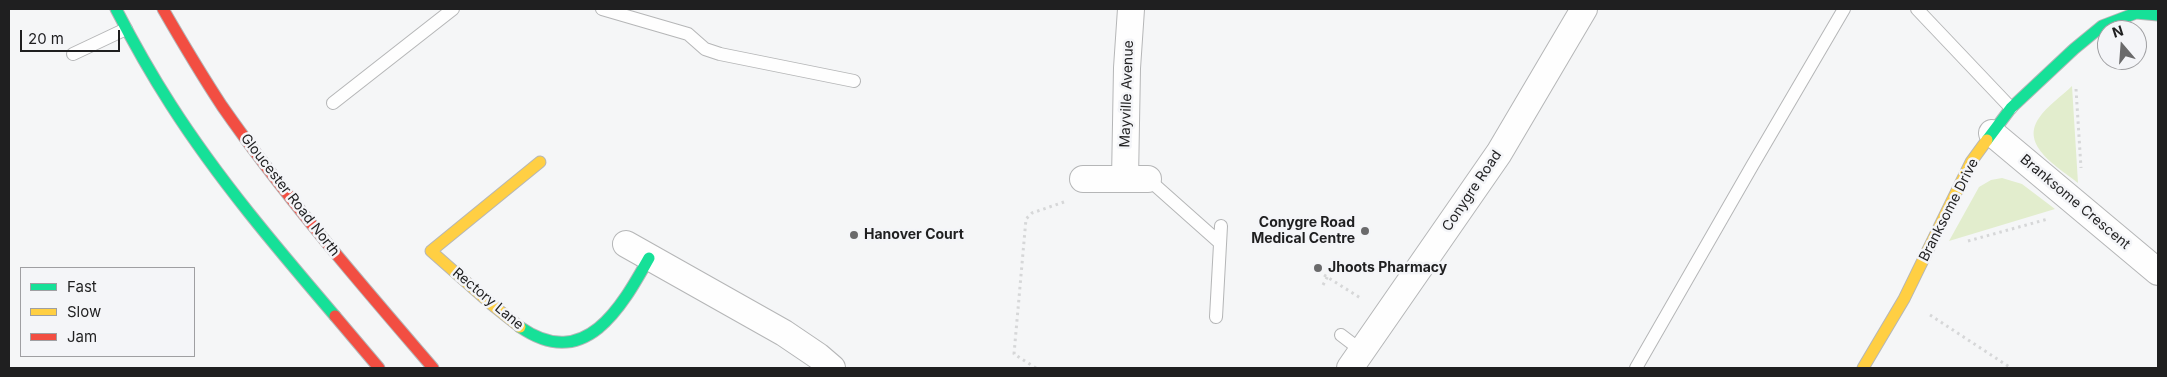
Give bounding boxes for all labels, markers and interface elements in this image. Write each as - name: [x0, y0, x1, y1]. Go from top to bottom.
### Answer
- scale bar: [22, 20, 122, 52]
- north arrow: [2097, 20, 2147, 70]
- text: N: [2110, 21, 2125, 41]
- text: 20 m: [28, 29, 64, 48]
- street label: Mayville Avenue: [1117, 40, 1137, 148]
- street label: Gloucester Road North: [237, 130, 343, 260]
- street label: Conygre Road: [1439, 147, 1505, 235]
- street label: Branksome Crescent: [2017, 151, 2133, 253]
- street label: Branksome Drive: [1916, 156, 1982, 264]
- place label: Conygre Road Medical Centre: [1251, 215, 1355, 248]
- marker: Conygre Road Medical Centre: [1359, 225, 1371, 237]
- place label: Hanover Court: [864, 227, 964, 243]
- marker: Hanover Court: [848, 229, 860, 241]
- place label: Jhoots Pharmacy: [1328, 260, 1447, 276]
- marker: Jhoots Pharmacy: [1312, 262, 1324, 274]
- street label: Rectory Lane: [449, 265, 527, 333]
- legend: [20, 267, 195, 357]
- text: Fast: [67, 277, 97, 296]
- text: Slow: [67, 302, 101, 321]
- text: Jam: [67, 327, 97, 346]

